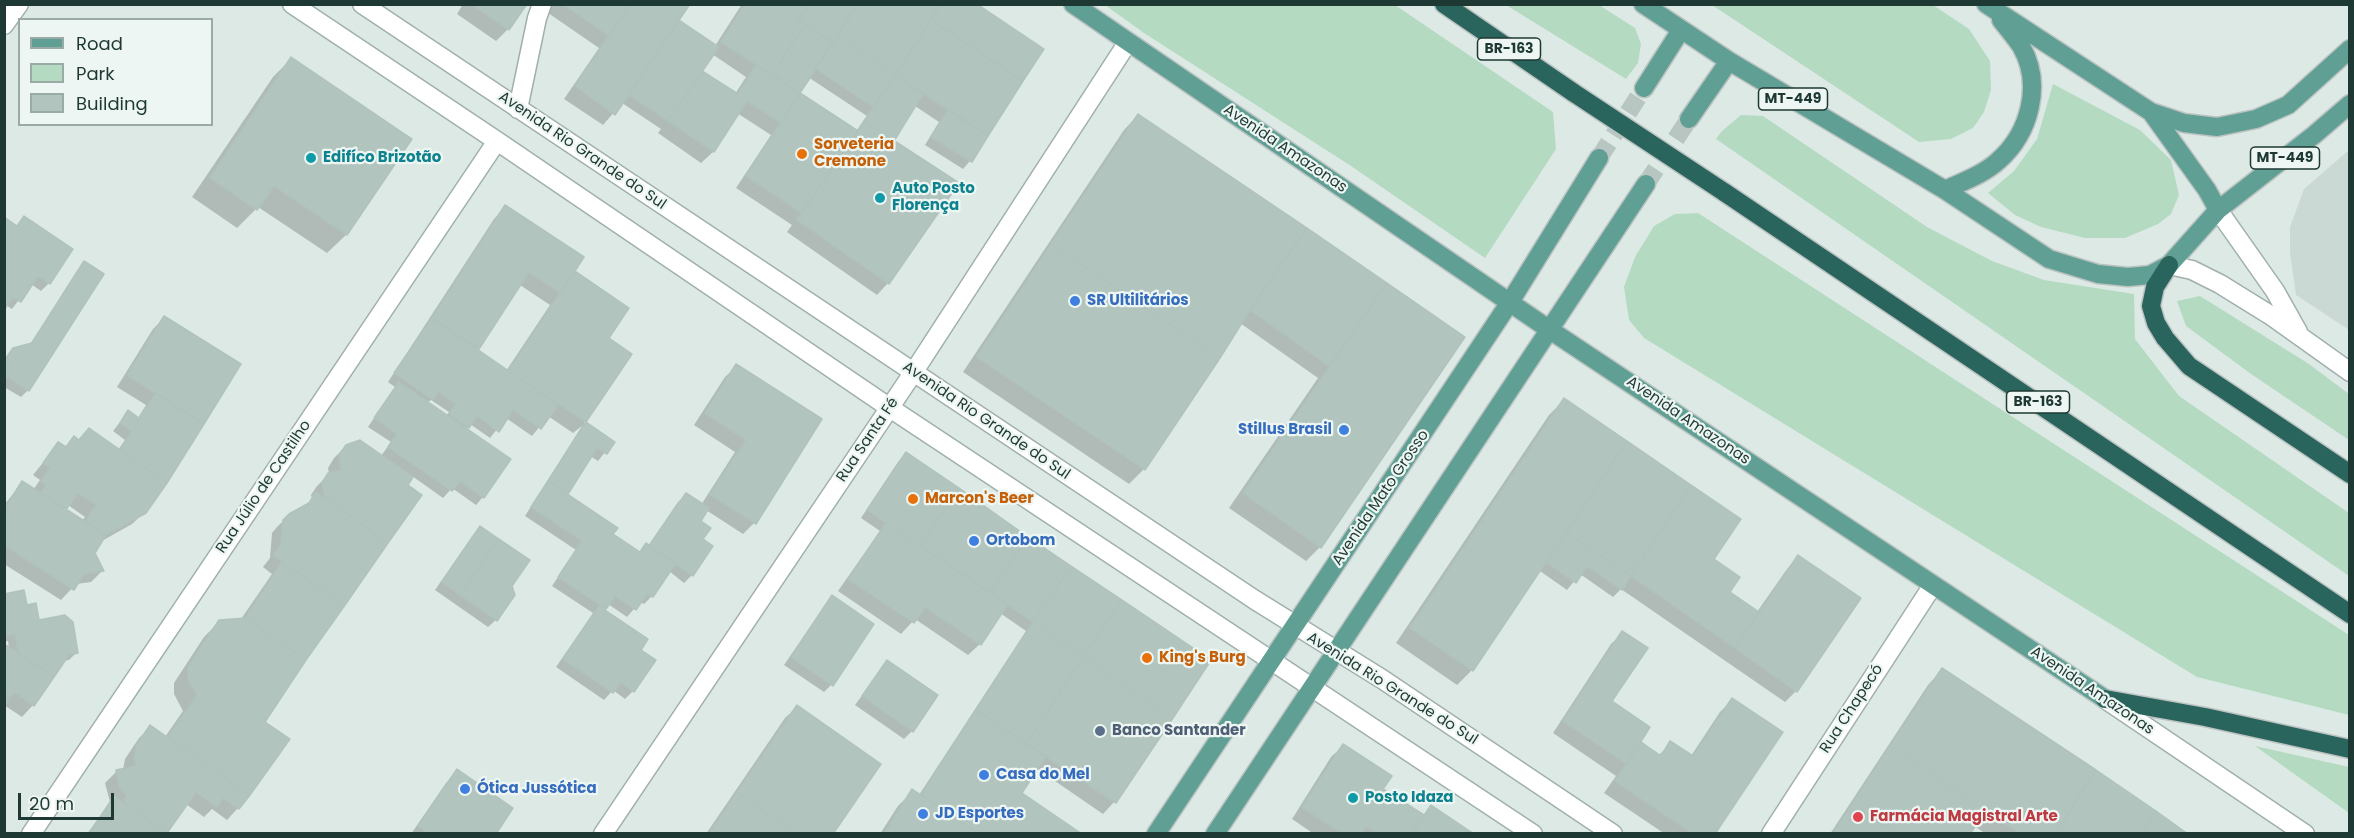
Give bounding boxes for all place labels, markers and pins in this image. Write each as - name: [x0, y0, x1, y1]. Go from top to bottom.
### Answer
- place label: Sorveteria Cremone: [814, 136, 894, 171]
- marker: Sorveteria Cremone: [795, 147, 809, 161]
- place label: Edifíco Brizotão: [323, 149, 441, 167]
- marker: Edifíco Brizotão: [304, 151, 318, 165]
- place label: Auto Posto Florença: [892, 180, 975, 215]
- marker: Auto Posto Florença: [873, 191, 887, 205]
- place label: SR Ultilitários: [1087, 292, 1189, 310]
- marker: SR Ultilitários: [1068, 294, 1082, 308]
- place label: Stillus Brasil: [1238, 421, 1332, 439]
- marker: Stillus Brasil: [1337, 423, 1351, 437]
- place label: Marcon's Beer: [925, 490, 1034, 508]
- marker: Marcon's Beer: [906, 492, 920, 506]
- place label: Ortobom: [986, 532, 1055, 550]
- marker: Ortobom: [967, 534, 981, 548]
- place label: King's Burg: [1159, 649, 1246, 667]
- marker: King's Burg: [1140, 651, 1154, 665]
- place label: Banco Santander: [1112, 722, 1246, 740]
- marker: Banco Santander: [1093, 724, 1107, 738]
- place label: Casa do Mel: [996, 766, 1090, 784]
- marker: Casa do Mel: [977, 768, 991, 782]
- place label: Ótica Jussótica: [477, 780, 597, 798]
- marker: Ótica Jussótica: [458, 782, 472, 796]
- place label: Posto Idaza: [1365, 789, 1454, 807]
- marker: Posto Idaza: [1346, 791, 1360, 805]
- place label: JD Esportes: [935, 805, 1024, 823]
- marker: JD Esportes: [916, 807, 930, 821]
- place label: Farmácia Magistral Arte: [1870, 808, 2058, 826]
- marker: Farmácia Magistral Arte: [1851, 810, 1865, 824]

